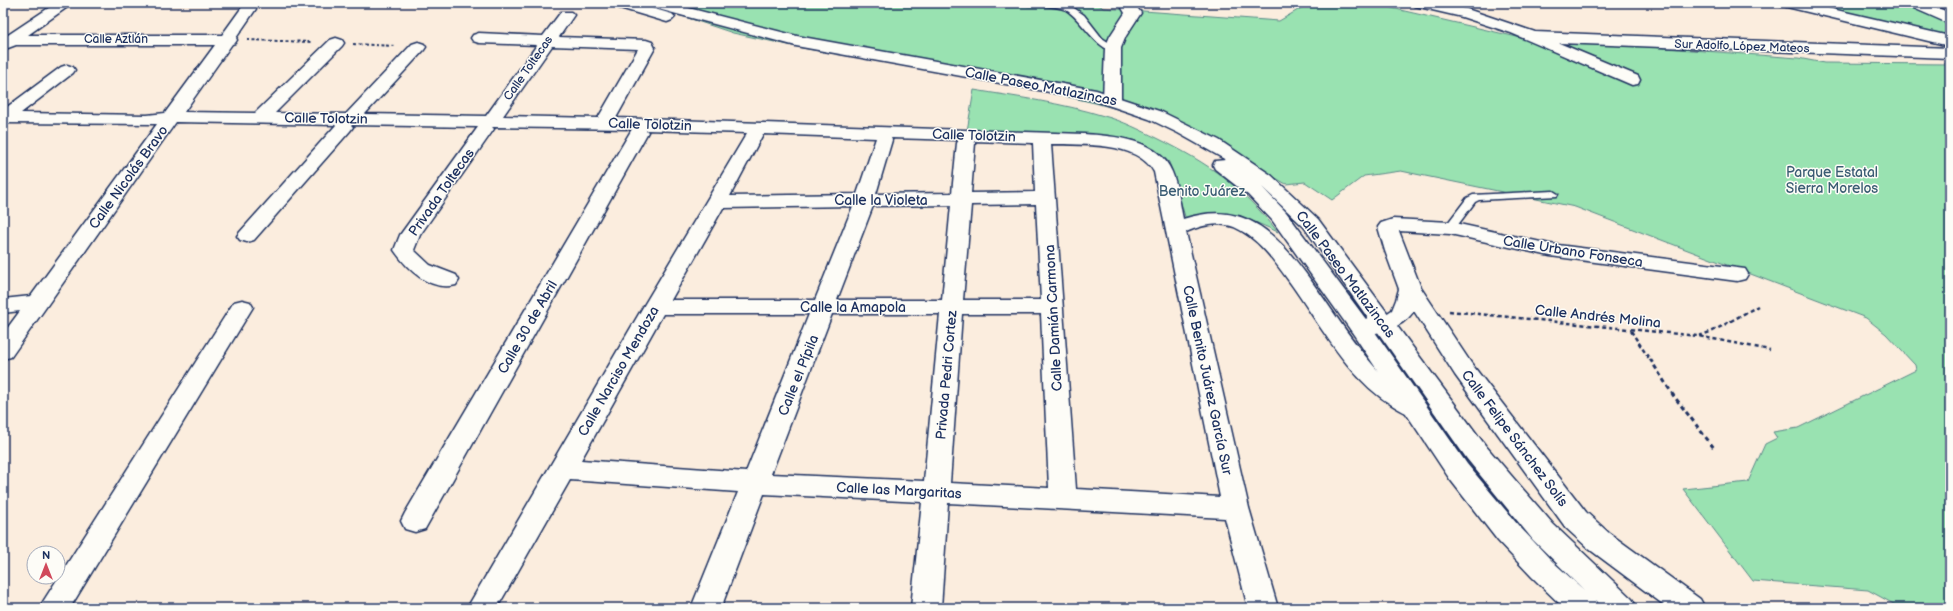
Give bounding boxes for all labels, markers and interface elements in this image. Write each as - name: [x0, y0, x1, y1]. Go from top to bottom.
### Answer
- street label: Calle Aztlán: [84, 32, 148, 47]
- street label: Calle Toltecas: [501, 33, 556, 104]
- street label: Sur Adolfo López Mateos: [1674, 37, 1810, 56]
- street label: Calle Paseo Matlazincas: [963, 63, 1118, 110]
- street label: Calle Tolotzin: [284, 109, 368, 128]
- street label: Calle Tolotzin: [608, 115, 692, 134]
- street label: Calle Nicolás Bravo: [85, 122, 172, 232]
- street label: Calle Tolotzin: [932, 126, 1016, 145]
- street label: Privada Toltecas: [405, 145, 478, 239]
- park label: Parque Estatal Sierra Morelos: [1786, 164, 1878, 197]
- park label: Benito Juárez: [1159, 183, 1246, 200]
- street label: Calle la Violeta: [834, 192, 928, 209]
- street label: Calle Paseo Matlazincas: [1292, 207, 1399, 341]
- street label: Calle Urbano Fonseca: [1502, 232, 1644, 271]
- street label: Calle Damián Carmona: [1041, 244, 1066, 392]
- street label: Calle 30 de Abril: [494, 278, 561, 377]
- street label: Calle Benito Juárez García Sur: [1179, 284, 1236, 477]
- street label: Calle la Amapola: [800, 299, 906, 316]
- street label: Calle Andrés Molina: [1534, 301, 1662, 332]
- street label: Calle Narciso Mendoza: [574, 303, 663, 439]
- street label: Privada Pedri Cortez: [932, 309, 961, 440]
- street label: Calle el Pípila: [775, 332, 822, 418]
- street label: Calle Felipe Sánchez Solís: [1458, 367, 1572, 510]
- street label: Calle las Margaritas: [836, 479, 962, 502]
- north arrow: [26, 545, 66, 585]
- text: N: [42, 549, 50, 562]

